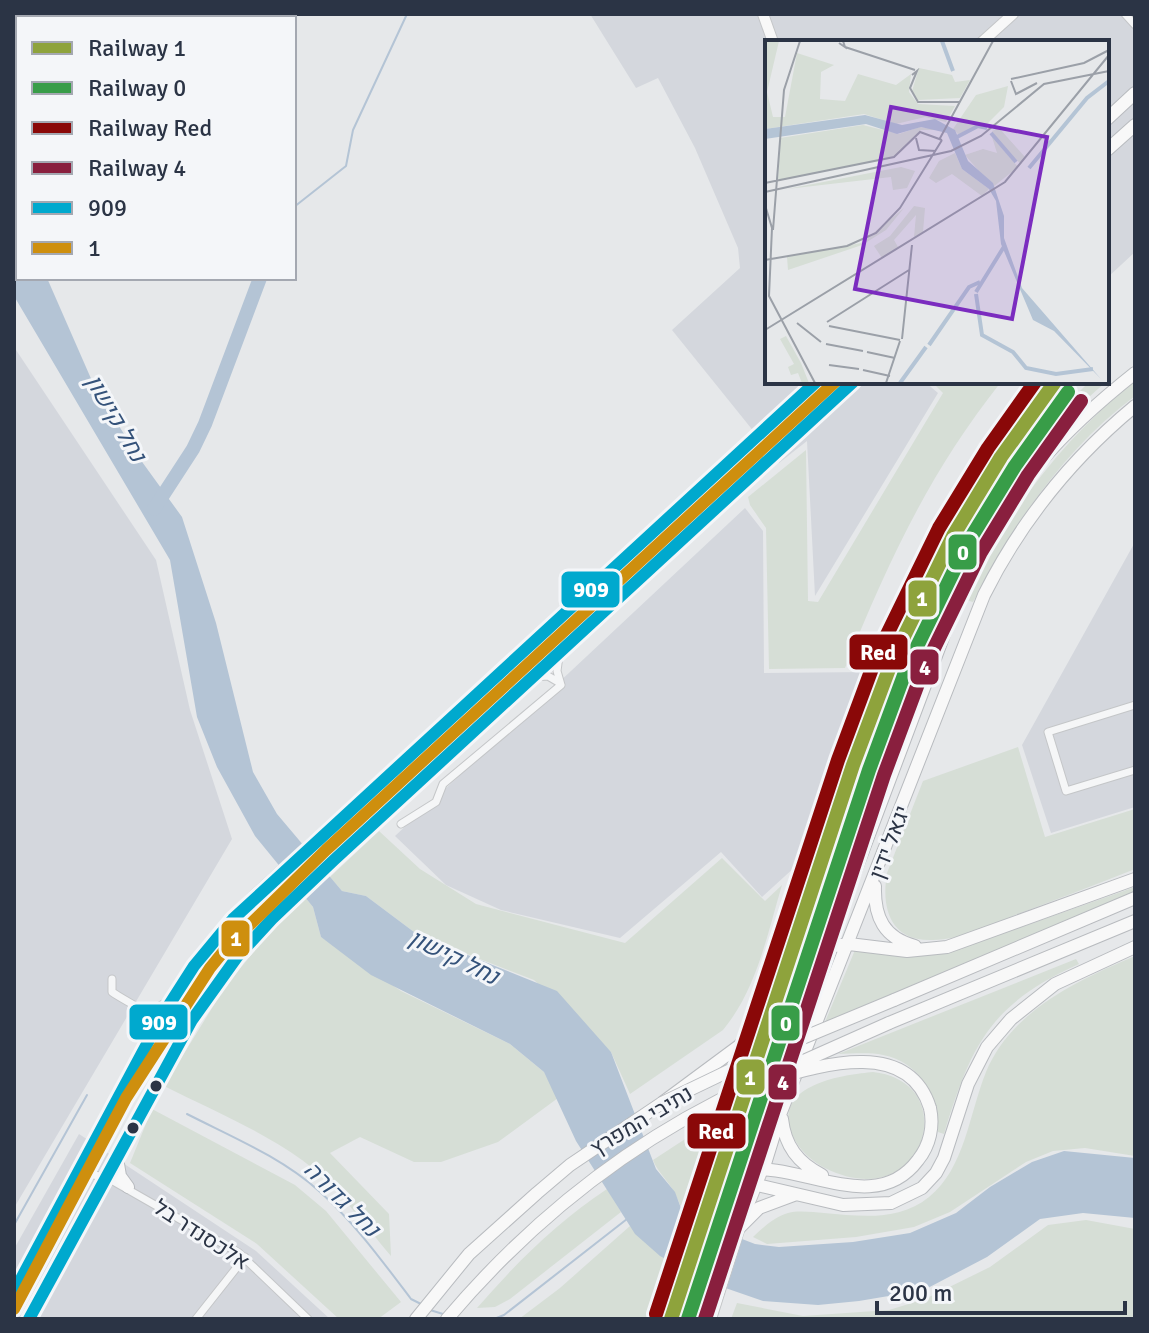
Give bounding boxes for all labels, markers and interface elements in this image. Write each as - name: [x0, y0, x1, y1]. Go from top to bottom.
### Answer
- legend: [16, 16, 296, 280]
- text: Railway 1: [88, 33, 186, 63]
- inset map: [765, 40, 1109, 384]
- text: Railway 0: [88, 73, 186, 103]
- text: Railway Red: [88, 113, 212, 143]
- text: Railway 4: [88, 153, 186, 183]
- text: 909: [88, 193, 127, 223]
- text: 1: [88, 233, 101, 263]
- water label: נחל קישון: [79, 369, 154, 469]
- line badge: 0: [947, 533, 978, 571]
- text: 0: [957, 539, 969, 566]
- line badge: 909: [560, 570, 621, 609]
- text: 909: [573, 576, 609, 603]
- line badge: 1: [907, 579, 938, 618]
- text: 1: [916, 585, 928, 612]
- line badge: Red: [848, 633, 909, 671]
- text: Red: [860, 639, 896, 666]
- line badge: 4: [909, 648, 940, 686]
- text: 4: [919, 654, 931, 681]
- street label: יגאל ידין: [863, 802, 916, 883]
- line badge: 1: [220, 919, 251, 958]
- water label: נחל קישון: [404, 922, 506, 993]
- text: 1: [230, 925, 242, 952]
- line badge: 909: [128, 1003, 189, 1041]
- line badge: 0: [770, 1004, 801, 1042]
- text: 909: [141, 1009, 177, 1036]
- text: 0: [780, 1010, 792, 1037]
- line badge: 1: [735, 1058, 766, 1096]
- line badge: 4: [767, 1063, 798, 1101]
- text: 1: [744, 1064, 756, 1091]
- text: 4: [777, 1069, 789, 1096]
- unlabelled marker: [148, 1078, 164, 1094]
- street label: נתיבי המפרץ: [585, 1079, 697, 1162]
- line badge: Red: [686, 1112, 747, 1150]
- text: Red: [698, 1118, 734, 1145]
- unlabelled marker: [125, 1120, 141, 1136]
- water label: נחל גדורה: [298, 1155, 388, 1245]
- street label: אלכסנדר בל: [149, 1193, 255, 1275]
- scale bar: [877, 1265, 1125, 1315]
- text: 200 m: [889, 1278, 952, 1308]

